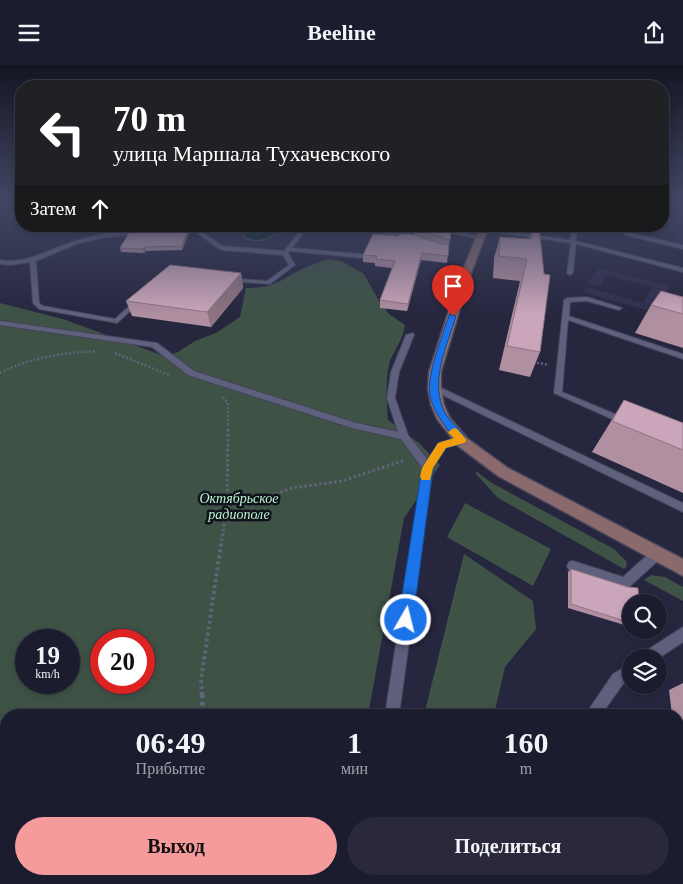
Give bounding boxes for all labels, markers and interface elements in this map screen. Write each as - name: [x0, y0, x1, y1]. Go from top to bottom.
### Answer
- icon: menu: [15, 19, 43, 47]
- icon: share: [640, 19, 668, 47]
- text: Beeline: [307, 20, 376, 45]
- icon: left: [30, 100, 95, 165]
- text: 70 m: [113, 100, 186, 139]
- text: улица Маршала Тухачевского: [113, 141, 390, 166]
- icon: ahead: [86, 195, 114, 223]
- text: Затем: [30, 198, 76, 219]
- pin: [432, 265, 474, 316]
- icon: arrive: [439, 272, 467, 300]
- park label: Октябрьское радиополе: [199, 491, 279, 522]
- position arrow: [379, 593, 431, 645]
- map controls: [622, 594, 667, 694]
- button: search: [622, 594, 667, 639]
- speed limit sign: 20: [90, 629, 155, 694]
- text: 19: [35, 642, 60, 669]
- button: layers: [622, 649, 667, 694]
- text: km/h: [35, 667, 60, 681]
- text: 06:49: [135, 726, 205, 759]
- text: 1: [347, 726, 362, 759]
- text: 160: [504, 726, 549, 759]
- text: Прибытие: [136, 760, 205, 777]
- text: мин: [341, 760, 368, 777]
- text: m: [520, 760, 532, 777]
- button: Выход: [15, 817, 337, 875]
- button: Поделиться: [347, 817, 669, 875]

